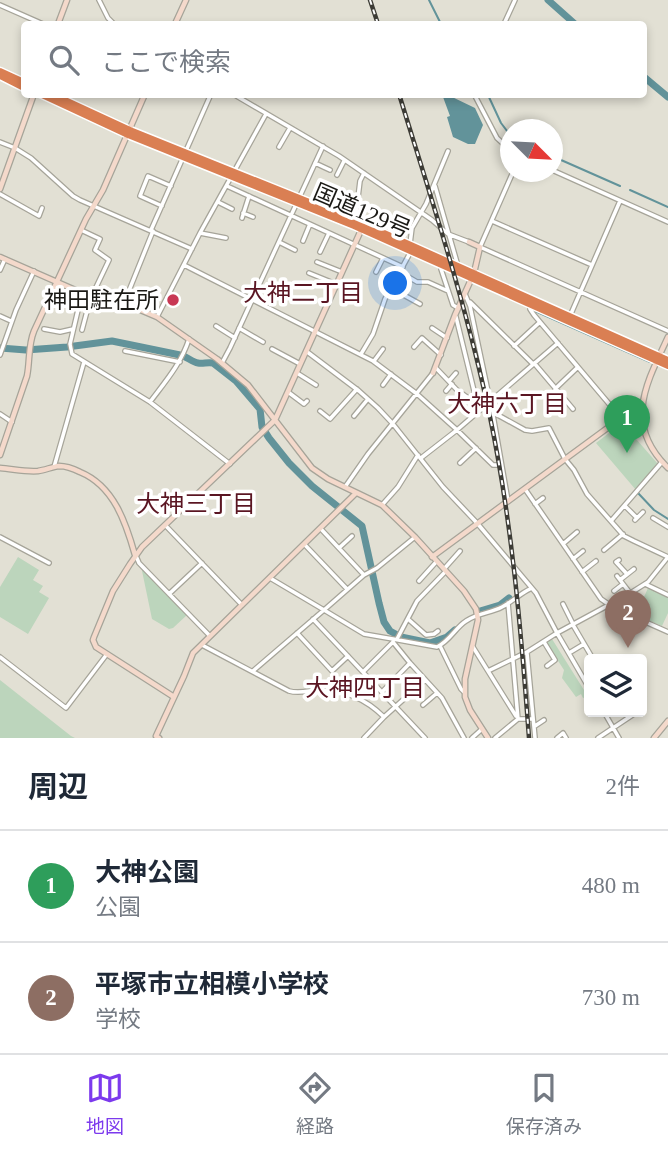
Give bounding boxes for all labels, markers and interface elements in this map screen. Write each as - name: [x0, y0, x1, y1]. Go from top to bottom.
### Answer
- search box: [21, 21, 647, 98]
- icon: search: [45, 41, 83, 79]
- text: ここで検索: [101, 48, 231, 77]
- north arrow: [500, 119, 563, 182]
- street label: 国道129号: [309, 179, 415, 243]
- your location: [378, 266, 412, 300]
- district label: 大神二丁目: [243, 280, 363, 306]
- place label: 神田駐在所: [44, 288, 159, 313]
- marker: 神田駐在所: [165, 292, 181, 308]
- district label: 大神六丁目: [447, 391, 567, 417]
- pin: 1: [604, 395, 650, 453]
- district label: 大神三丁目: [136, 491, 256, 517]
- pin: 2: [605, 590, 651, 648]
- map controls: [584, 654, 647, 717]
- button: layers: [584, 654, 647, 717]
- district label: 大神四丁目: [305, 675, 425, 701]
- text: 周辺: [28, 770, 88, 803]
- text: 2件: [606, 774, 640, 799]
- text: 大神公園: [95, 858, 199, 887]
- text: 1: [45, 873, 57, 898]
- text: 480 m: [582, 873, 640, 898]
- text: 公園: [95, 895, 141, 920]
- text: 平塚市立相模小学校: [95, 970, 329, 999]
- text: 2: [45, 985, 57, 1010]
- text: 730 m: [582, 985, 640, 1010]
- text: 学校: [95, 1007, 141, 1032]
- tab: 地図: [86, 1069, 124, 1138]
- tab: 経路: [296, 1069, 334, 1138]
- tab: 保存済み: [506, 1069, 582, 1138]

